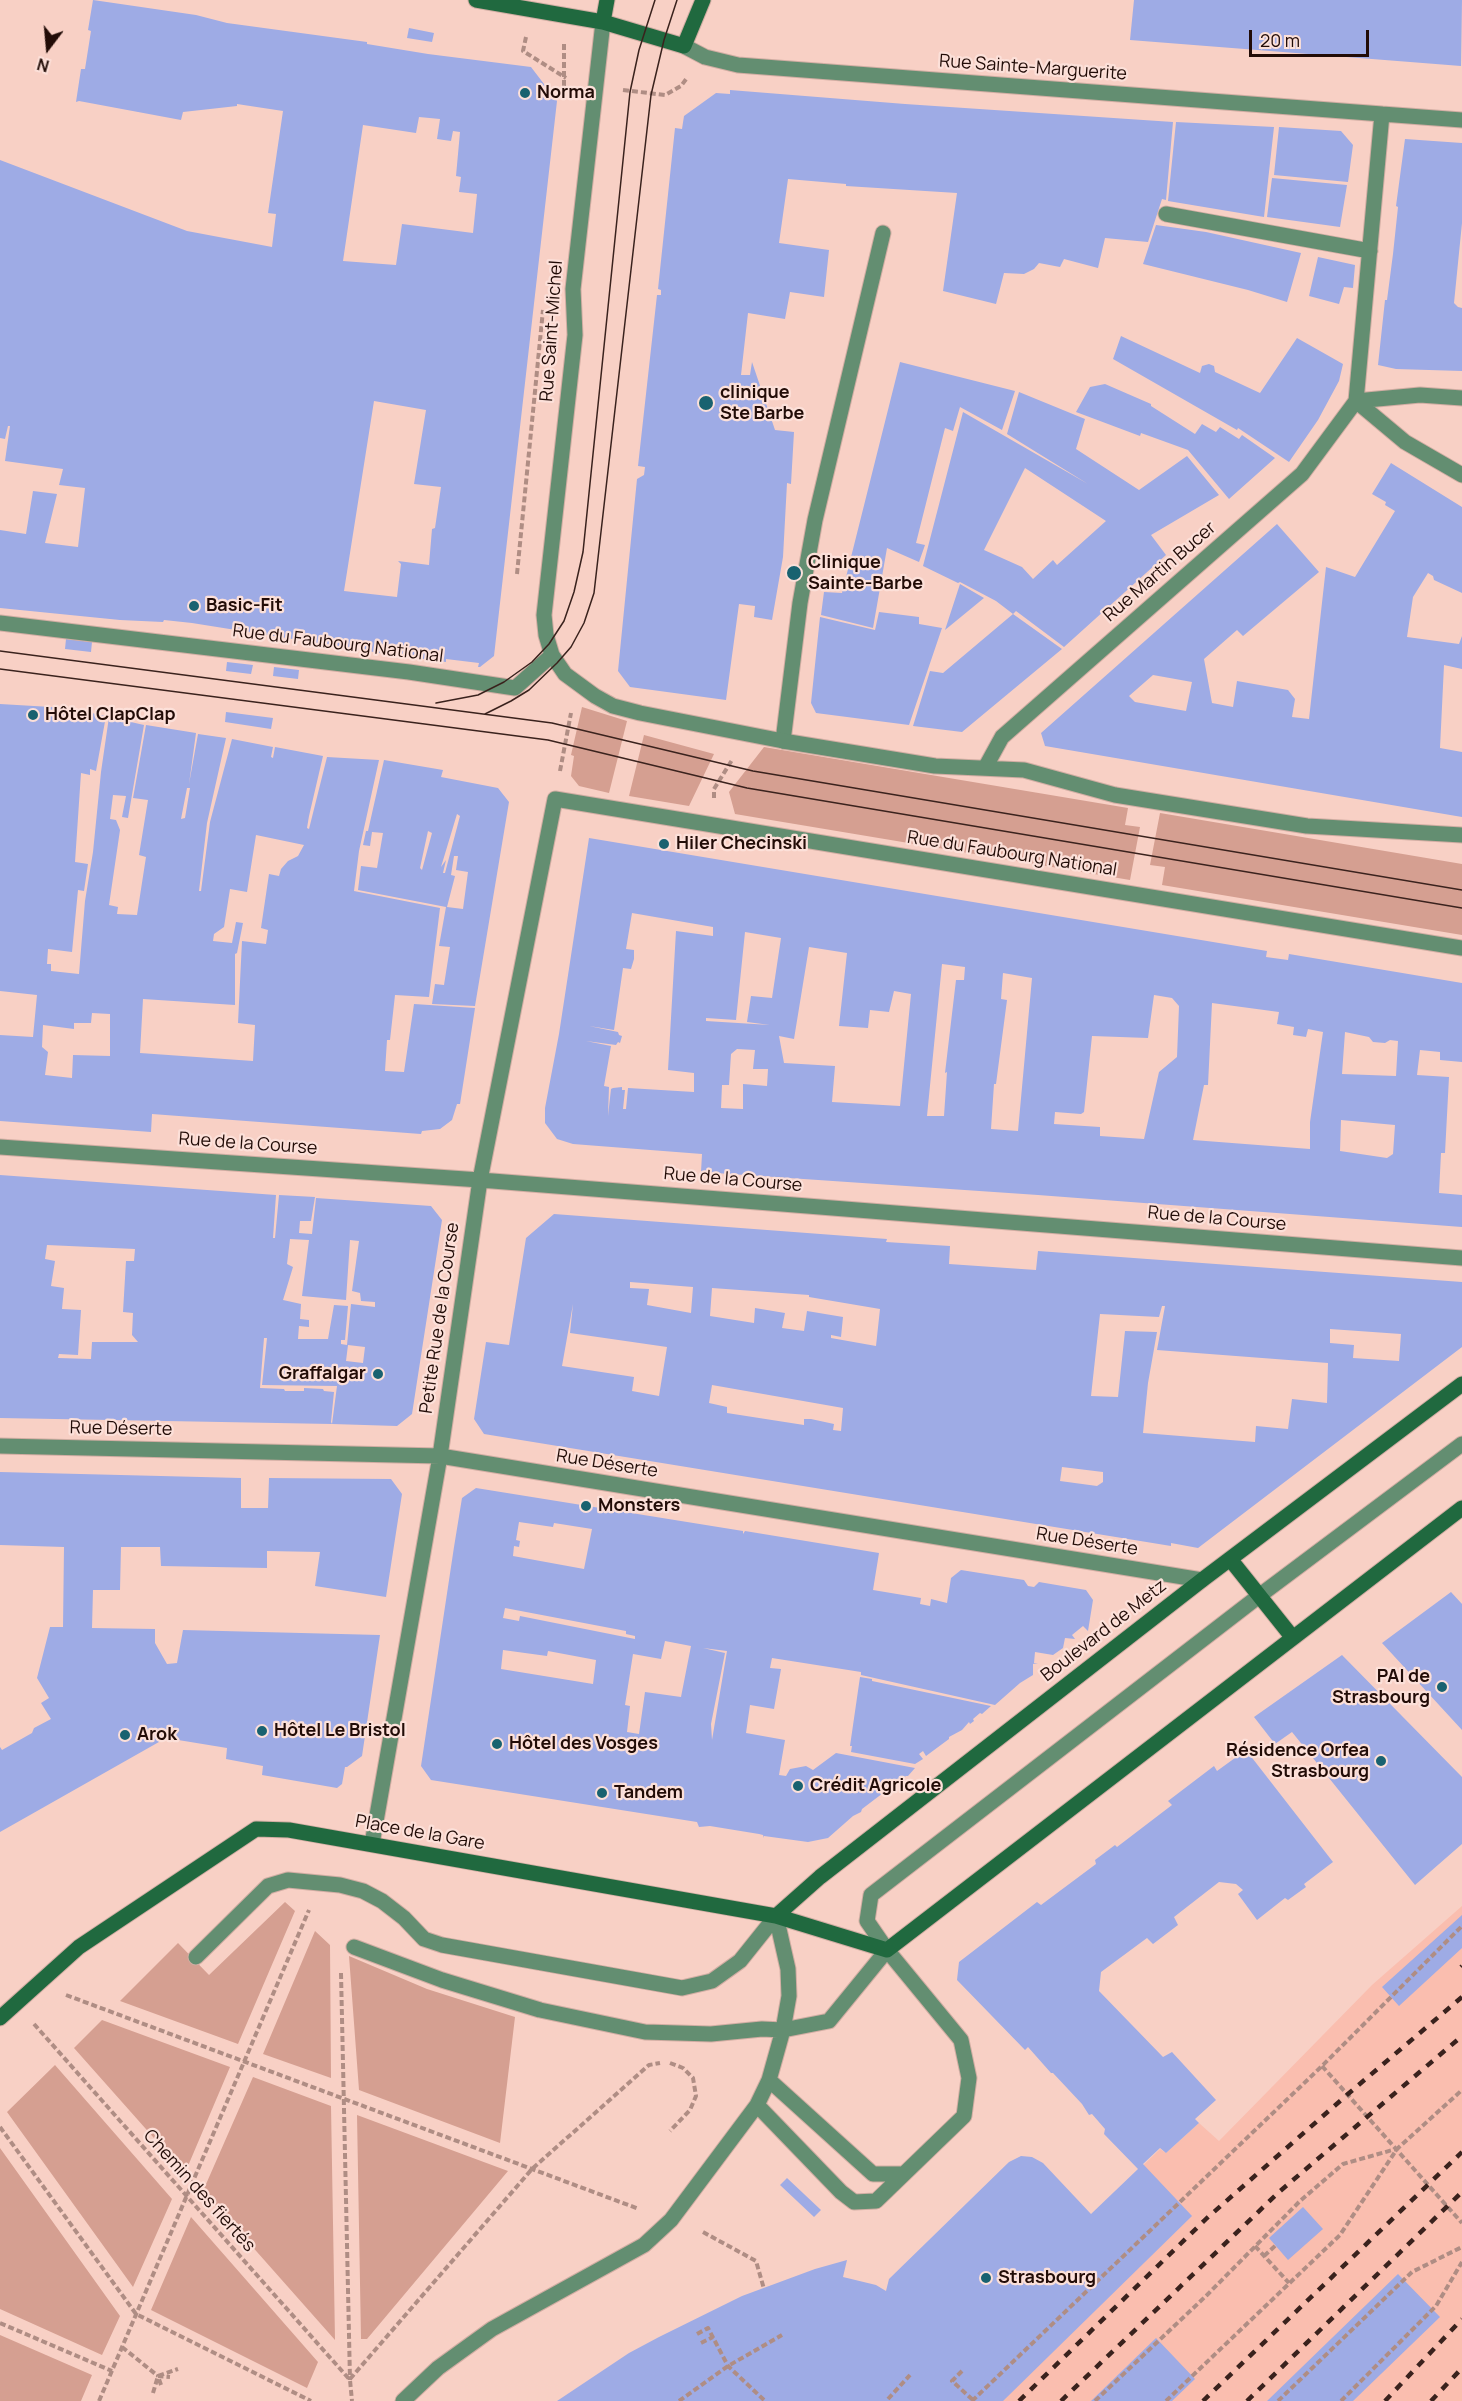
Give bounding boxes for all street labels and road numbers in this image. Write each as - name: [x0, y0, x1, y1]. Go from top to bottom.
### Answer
- street label: Rue Sainte-Marguerite: [938, 51, 1128, 85]
- street label: Rue Saint-Michel: [536, 260, 568, 402]
- street label: Rue Martin Bucer: [1099, 517, 1221, 627]
- street label: Rue du Faubourg National: [231, 620, 445, 668]
- street label: Rue du Faubourg National: [906, 827, 1118, 881]
- street label: Rue de la Course: [178, 1128, 318, 1160]
- street label: Rue de la Course: [663, 1163, 803, 1197]
- street label: Rue de la Course: [1147, 1202, 1287, 1236]
- street label: Petite Rue de la Course: [416, 1221, 464, 1415]
- street label: Rue Déserte: [70, 1417, 172, 1441]
- street label: Rue Déserte: [555, 1445, 659, 1483]
- street label: Rue Déserte: [1035, 1523, 1139, 1561]
- street label: Boulevard de Metz: [1037, 1575, 1171, 1687]
- street label: Place de la Gare: [354, 1811, 486, 1855]
- street label: Chemin des fiertés: [138, 2125, 260, 2257]

